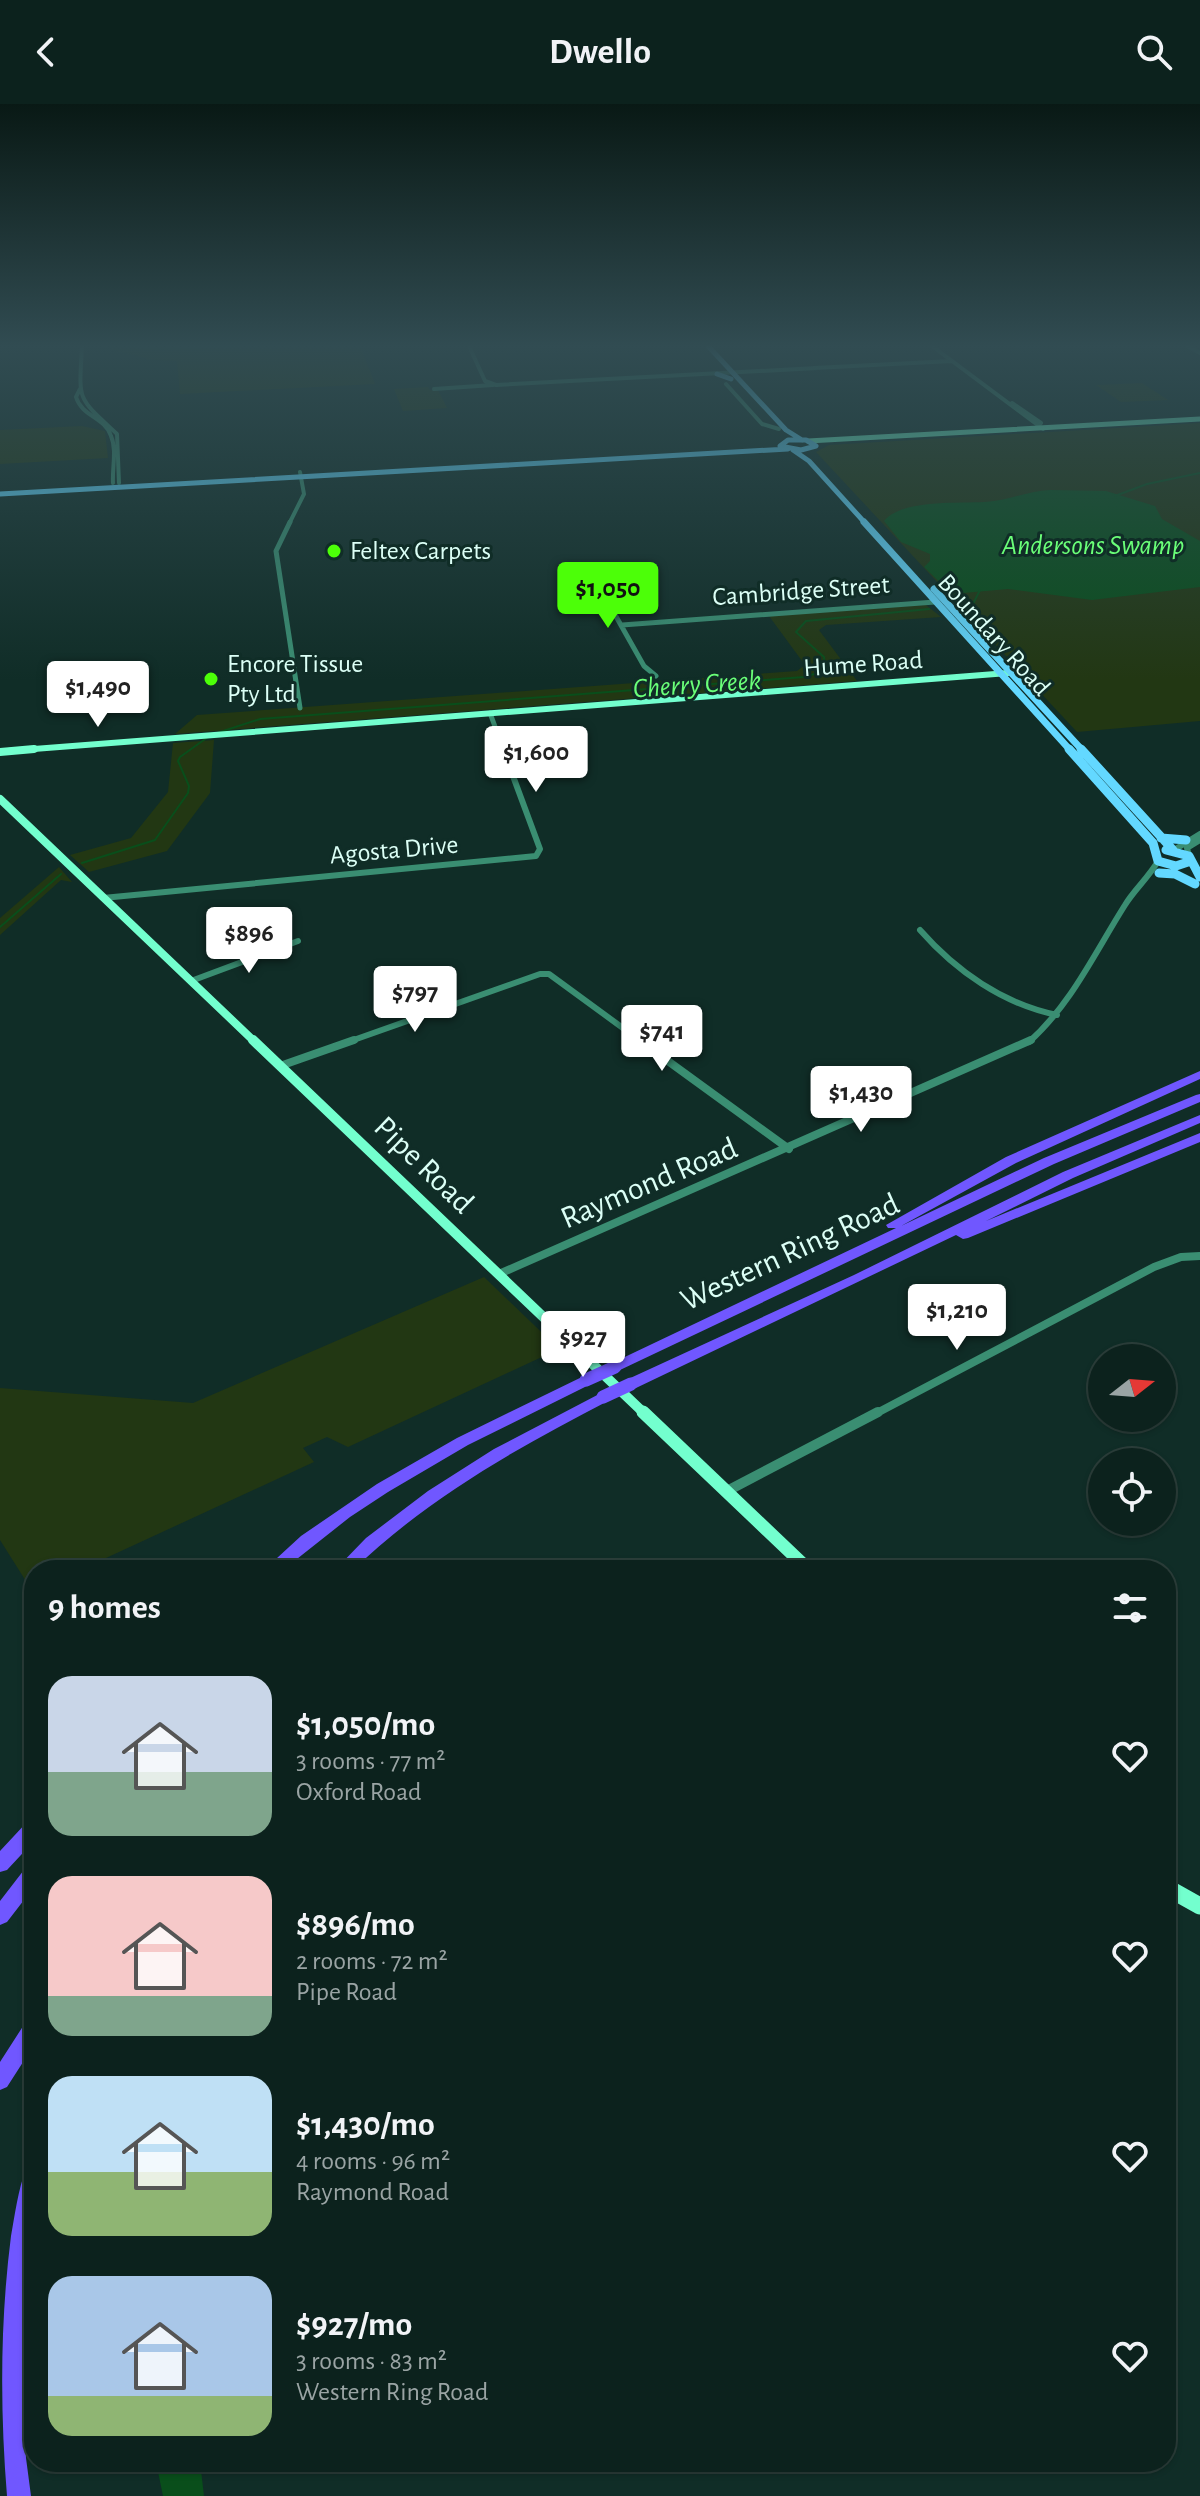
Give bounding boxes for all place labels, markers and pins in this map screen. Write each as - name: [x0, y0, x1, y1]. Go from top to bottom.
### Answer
- place label: Feltex Carpets: [350, 538, 491, 564]
- marker: Feltex Carpets: [325, 542, 343, 560]
- pin: $1,050: [543, 562, 673, 630]
- place label: Encore Tissue Pty Ltd: [227, 651, 363, 707]
- pin: $1,490: [33, 661, 163, 729]
- marker: Encore Tissue Pty Ltd: [202, 670, 220, 688]
- pin: $1,600: [471, 726, 601, 794]
- pin: $896: [202, 907, 296, 975]
- pin: $797: [368, 966, 462, 1034]
- pin: $741: [615, 1005, 709, 1073]
- pin: $1,430: [796, 1066, 926, 1134]
- pin: $1,210: [892, 1284, 1022, 1352]
- pin: $927: [536, 1311, 630, 1379]

